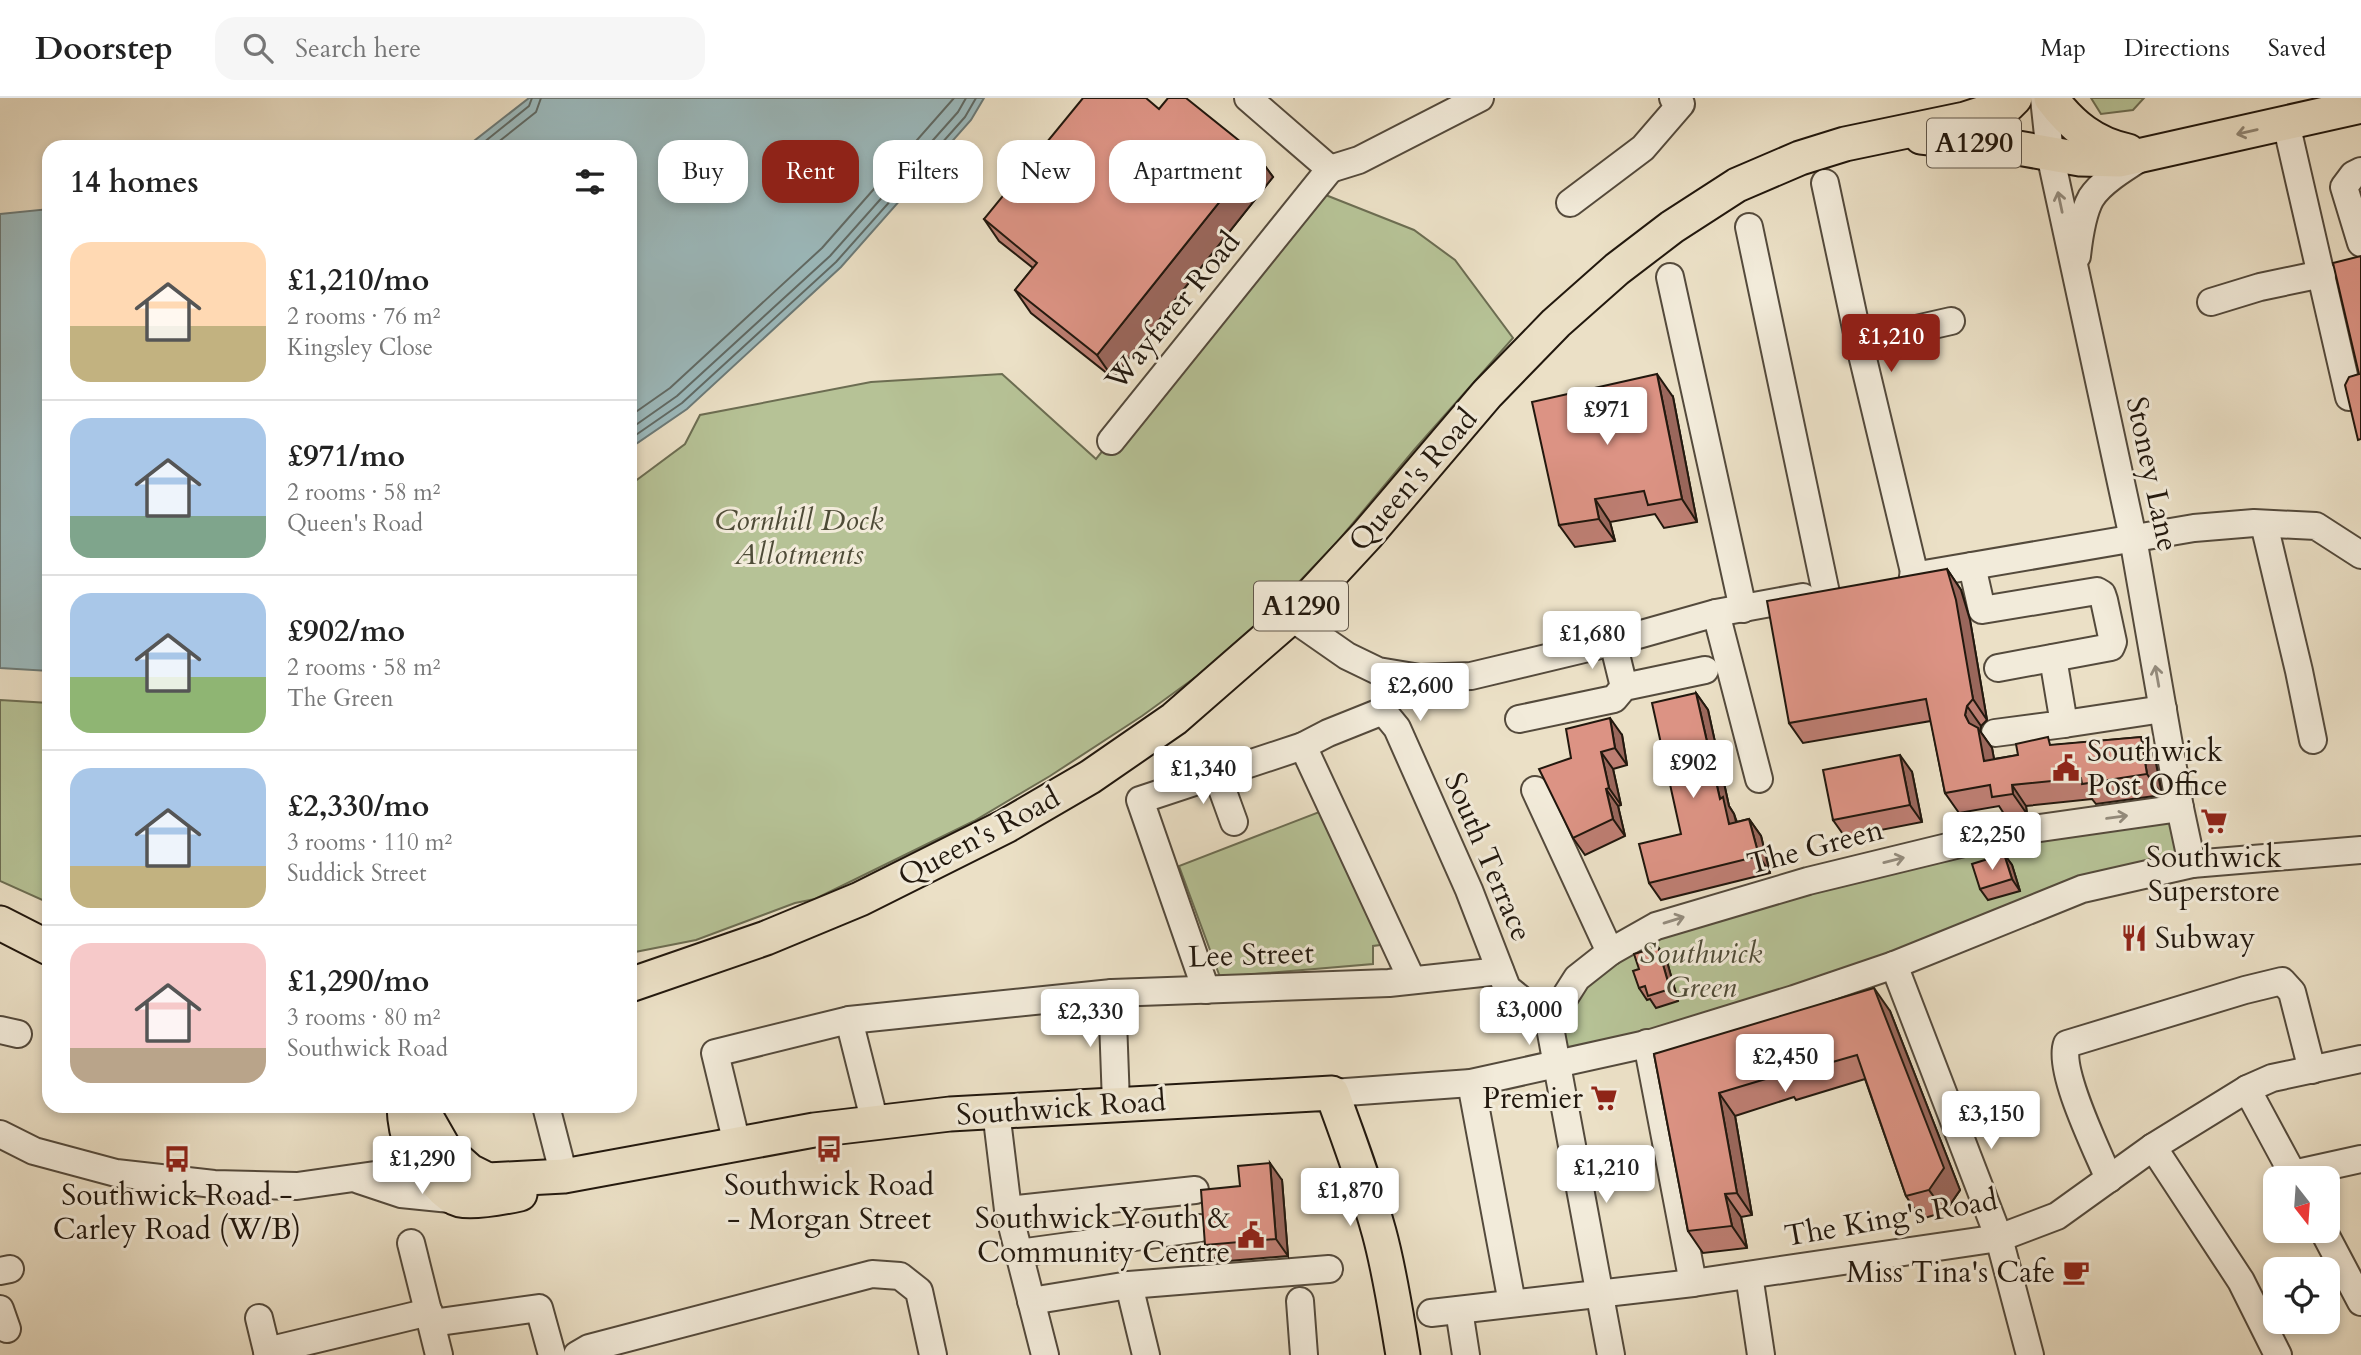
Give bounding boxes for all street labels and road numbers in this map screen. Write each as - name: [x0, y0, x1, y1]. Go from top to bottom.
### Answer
- road number: A1290: [1927, 118, 2021, 168]
- street label: Wayfarer Road: [1096, 223, 1250, 400]
- street label: Stoney Lane: [2116, 393, 2188, 555]
- street label: Queen's Road: [1339, 400, 1487, 560]
- road number: A1290: [1254, 582, 1348, 630]
- street label: South Terrace: [1434, 766, 1542, 948]
- street label: Queen's Road: [891, 777, 1067, 897]
- street label: The Green: [1742, 809, 1888, 885]
- street label: Lee Street: [1188, 932, 1315, 978]
- street label: Southwick Road: [955, 1080, 1167, 1136]
- street label: The King's Road: [1781, 1179, 2001, 1257]

